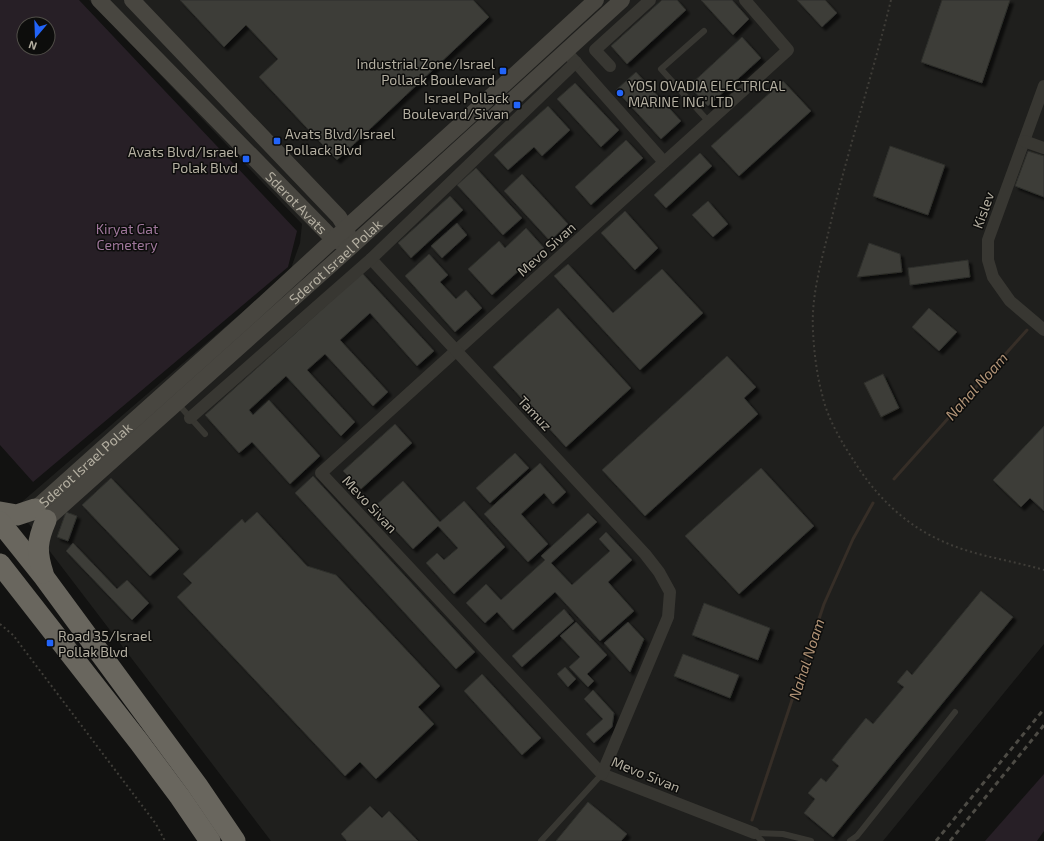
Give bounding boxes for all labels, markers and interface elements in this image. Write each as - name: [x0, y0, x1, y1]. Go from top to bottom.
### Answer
- north arrow: [16, 16, 56, 56]
- text: N: [27, 38, 38, 53]
- place label: Industrial Zone/Israel Pollack Boulevard: [357, 55, 496, 88]
- marker: Industrial Zone/Israel Pollack Boulevard: [498, 66, 508, 76]
- place label: YOSI OVADIA ELECTRICAL MARINE ING' LTD: [628, 77, 785, 110]
- marker: YOSI OVADIA ELECTRICAL MARINE ING' LTD: [615, 88, 625, 98]
- place label: Israel Pollack Boulevard/Sivan: [402, 89, 509, 122]
- marker: Israel Pollack Boulevard/Sivan: [512, 100, 522, 110]
- place label: Avats Blvd/Israel Pollack Blvd: [285, 125, 396, 158]
- marker: Avats Blvd/Israel Pollack Blvd: [272, 136, 282, 146]
- place label: Avats Blvd/Israel Polak Blvd: [128, 143, 239, 176]
- marker: Avats Blvd/Israel Polak Blvd: [241, 154, 251, 164]
- street label: Sderot Avats: [263, 167, 331, 237]
- street label: Kislev: [969, 189, 998, 231]
- street label: Sderot Israel Polak: [285, 215, 385, 307]
- street label: Mevo Sivan: [513, 218, 579, 280]
- park label: Kiryat Gat Cemetery: [96, 220, 158, 253]
- water label: Nahal Noam: [941, 349, 1011, 423]
- street label: Tamuz: [514, 392, 556, 434]
- street label: Sderot Israel Polak: [35, 418, 135, 510]
- street label: Mevo Sivan: [339, 472, 401, 536]
- water label: Nahal Noam: [784, 616, 828, 702]
- place label: Road 35/Israel Pollak Blvd: [58, 627, 152, 660]
- marker: Road 35/Israel Pollak Blvd: [45, 638, 55, 648]
- street label: Mevo Sivan: [609, 753, 683, 795]

